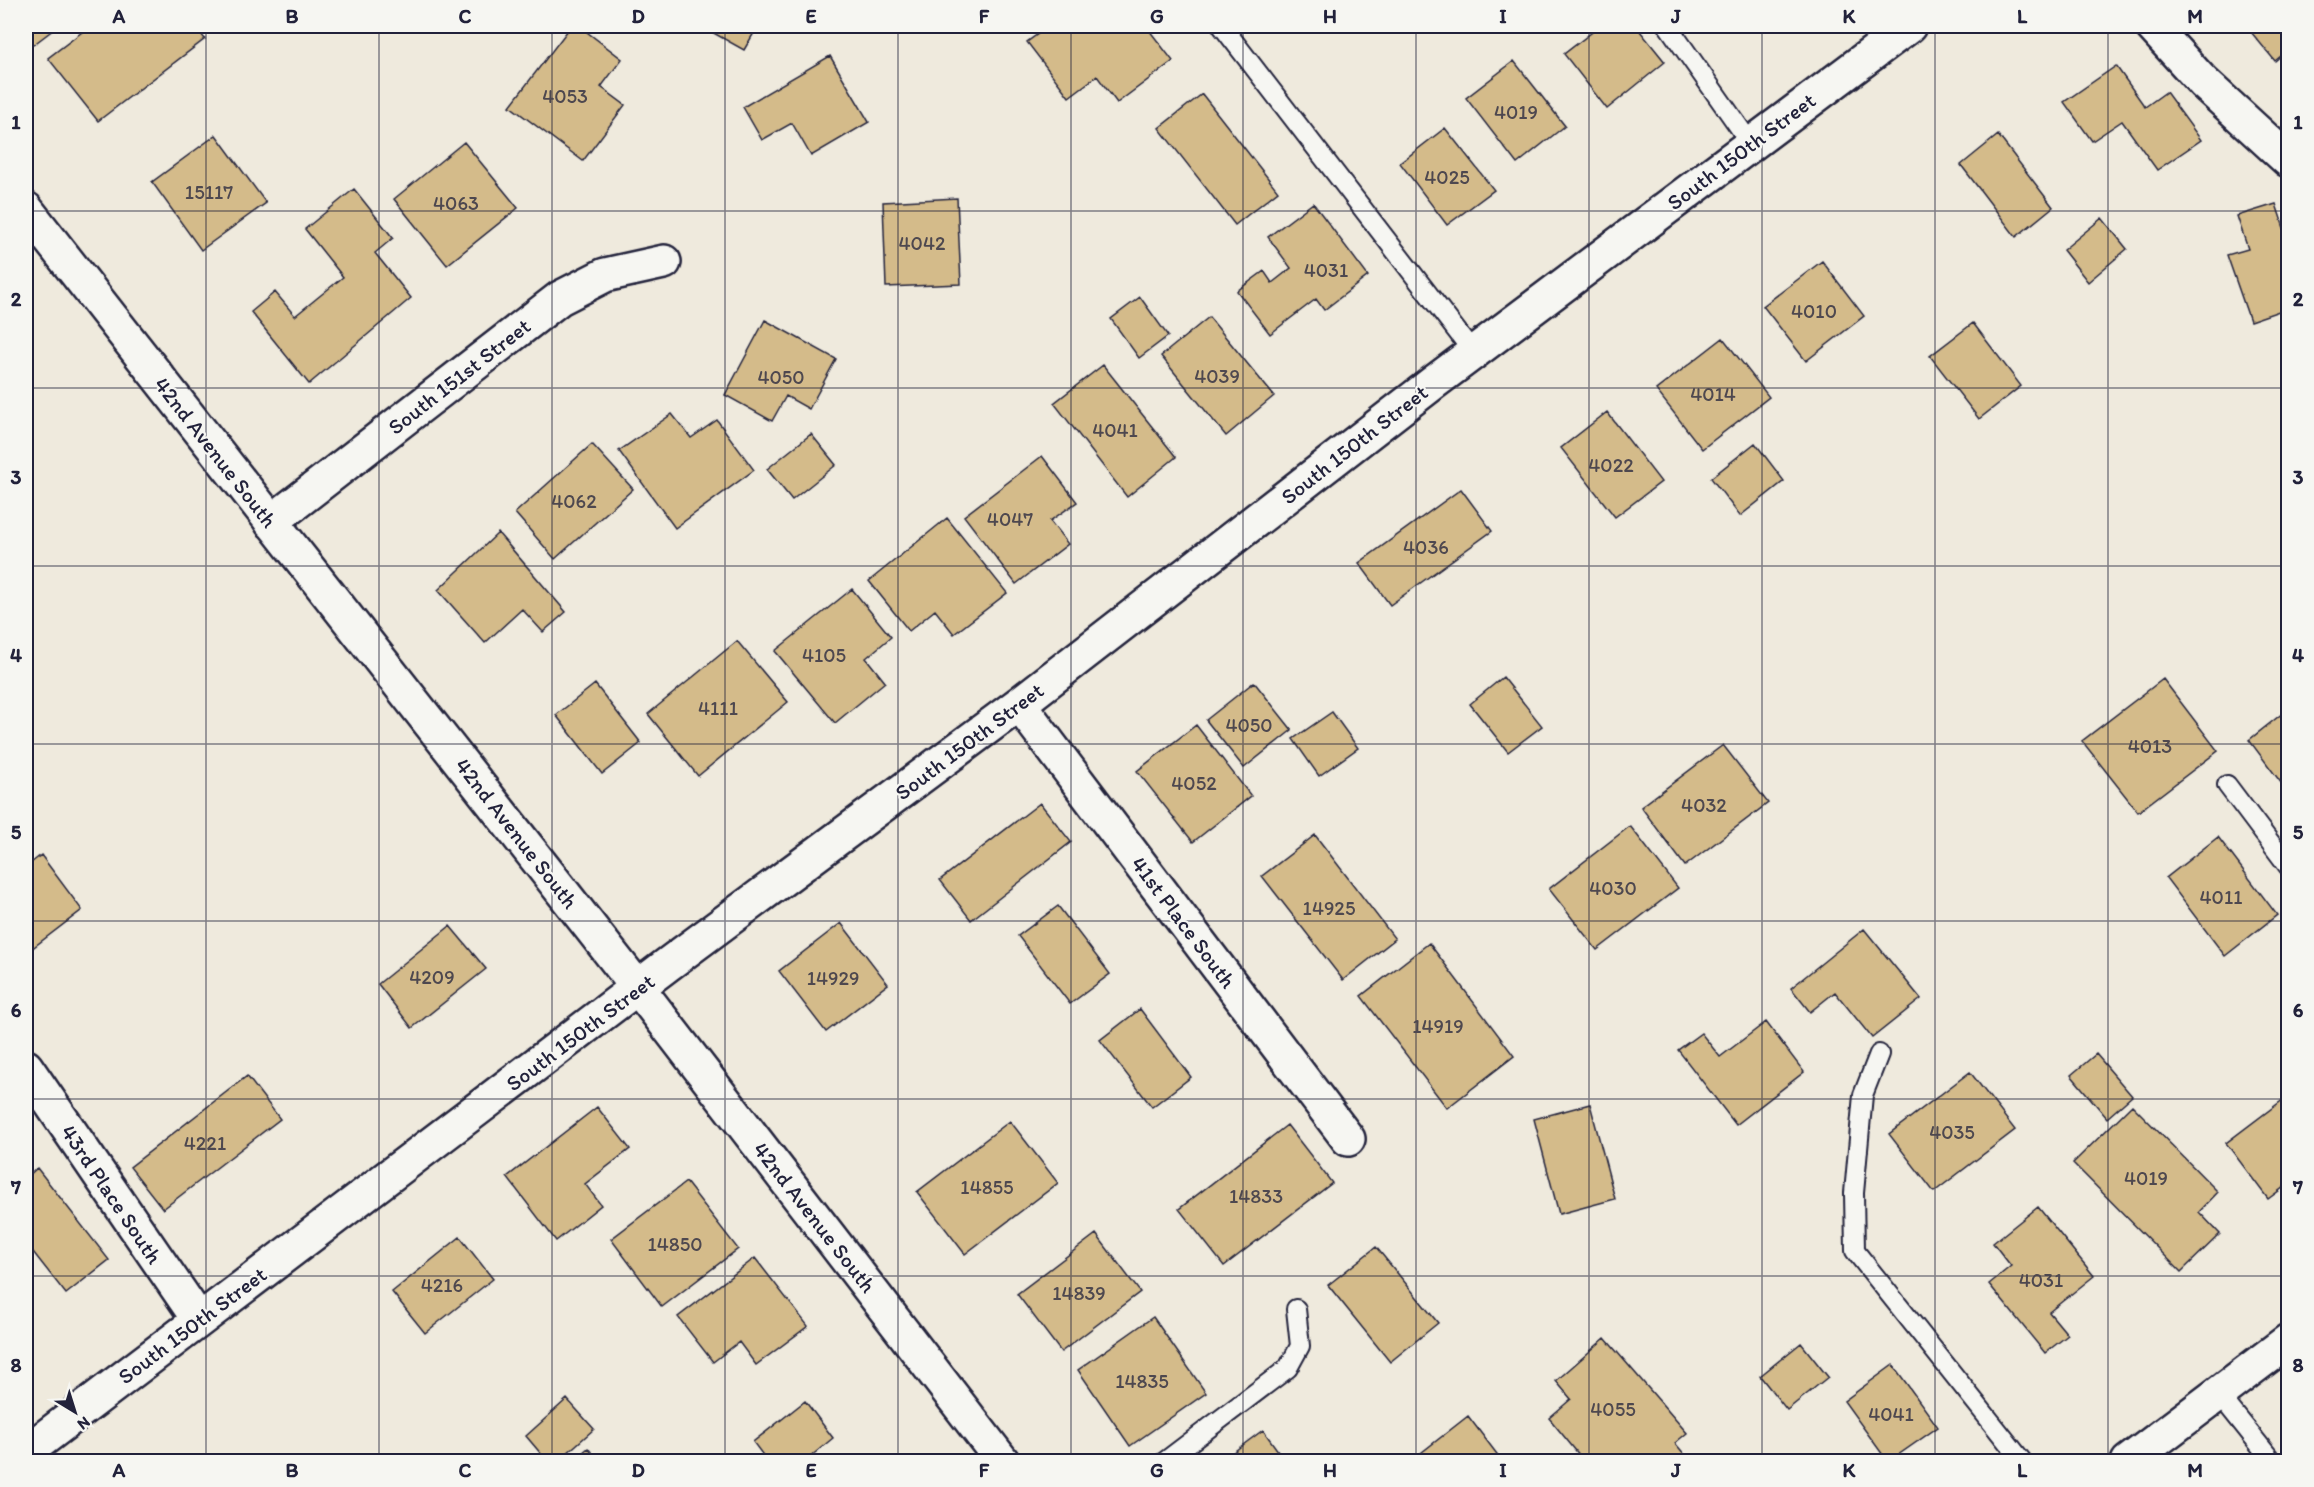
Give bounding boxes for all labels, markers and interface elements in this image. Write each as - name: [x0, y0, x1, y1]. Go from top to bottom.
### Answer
- text: A: [112, 4, 126, 28]
- text: B: [286, 4, 299, 28]
- text: C: [459, 4, 472, 28]
- text: D: [631, 4, 645, 28]
- text: E: [805, 4, 817, 28]
- text: F: [979, 4, 990, 28]
- text: G: [1150, 4, 1164, 28]
- text: H: [1323, 4, 1337, 28]
- text: I: [1499, 4, 1507, 28]
- text: J: [1670, 4, 1681, 28]
- text: K: [1843, 4, 1857, 28]
- text: L: [2017, 4, 2028, 28]
- text: M: [2187, 4, 2203, 28]
- house number: 4053: [542, 84, 588, 108]
- street label: South 150th Street: [1662, 87, 1821, 216]
- house number: 4019: [1494, 100, 1538, 124]
- text: 1: [11, 110, 21, 134]
- text: 1: [2293, 110, 2303, 134]
- house number: 4025: [1424, 165, 1470, 189]
- house number: 15117: [185, 180, 233, 204]
- house number: 4063: [433, 191, 479, 215]
- house number: 4042: [899, 231, 946, 255]
- house number: 4031: [1304, 258, 1348, 282]
- text: 2: [11, 287, 22, 311]
- text: 2: [2293, 287, 2304, 311]
- house number: 4010: [1791, 299, 1837, 323]
- street label: South 151st Street: [383, 312, 536, 441]
- house number: 4039: [1194, 364, 1240, 388]
- house number: 4050: [757, 365, 805, 389]
- street label: 42nd Avenue South: [148, 372, 283, 533]
- street label: South 150th Street: [1275, 379, 1433, 510]
- house number: 4014: [1690, 382, 1736, 406]
- house number: 4041: [1092, 418, 1138, 442]
- house number: 4022: [1588, 453, 1634, 477]
- text: 3: [11, 465, 22, 489]
- text: 3: [2293, 465, 2304, 489]
- house number: 4062: [551, 489, 597, 513]
- house number: 4047: [987, 507, 1033, 531]
- house number: 4036: [1403, 535, 1449, 559]
- text: 4: [10, 643, 22, 667]
- house number: 4105: [802, 643, 846, 667]
- text: 4: [2292, 643, 2304, 667]
- street label: South 150th Street: [890, 677, 1049, 806]
- house number: 4111: [698, 696, 738, 720]
- house number: 4050: [1225, 713, 1273, 737]
- house number: 4013: [2128, 734, 2172, 758]
- street label: 42nd Avenue South: [449, 753, 584, 914]
- house number: 4052: [1171, 771, 1217, 795]
- house number: 4032: [1681, 793, 1727, 817]
- text: 5: [11, 820, 22, 844]
- text: 5: [2293, 820, 2304, 844]
- street label: 41st Place South: [1125, 851, 1242, 994]
- house number: 4030: [1589, 876, 1637, 900]
- house number: 4011: [2200, 885, 2242, 909]
- house number: 14925: [1303, 896, 1355, 920]
- house number: 4209: [409, 965, 455, 989]
- house number: 14929: [807, 966, 859, 990]
- street label: South 150th Street: [501, 968, 660, 1097]
- text: 6: [11, 998, 22, 1022]
- text: 6: [2293, 998, 2304, 1022]
- house number: 14919: [1412, 1014, 1464, 1038]
- street label: 43rd Place South: [55, 1119, 168, 1269]
- house number: 4035: [1929, 1120, 1975, 1144]
- house number: 4221: [184, 1131, 226, 1155]
- street label: 42nd Avenue South: [747, 1137, 882, 1298]
- house number: 4019: [2124, 1166, 2168, 1190]
- text: 7: [10, 1175, 21, 1199]
- house number: 14855: [960, 1175, 1014, 1199]
- text: 7: [2292, 1175, 2303, 1199]
- house number: 14833: [1229, 1184, 1283, 1208]
- house number: 14850: [647, 1232, 703, 1256]
- street label: South 150th Street: [113, 1261, 272, 1390]
- house number: 4031: [2019, 1268, 2063, 1292]
- house number: 4216: [421, 1273, 463, 1297]
- house number: 14839: [1052, 1281, 1106, 1305]
- text: 8: [11, 1353, 22, 1377]
- text: 8: [2293, 1353, 2304, 1377]
- house number: 14835: [1115, 1369, 1169, 1393]
- north arrow: [45, 1382, 105, 1442]
- house number: 4055: [1590, 1397, 1636, 1421]
- house number: 4041: [1868, 1402, 1914, 1426]
- text: N: [74, 1413, 94, 1434]
- text: A: [112, 1458, 126, 1482]
- text: B: [286, 1458, 299, 1482]
- text: C: [459, 1458, 472, 1482]
- text: D: [631, 1458, 645, 1482]
- text: E: [805, 1458, 817, 1482]
- text: F: [979, 1458, 990, 1482]
- text: G: [1150, 1458, 1164, 1482]
- text: H: [1323, 1458, 1337, 1482]
- text: I: [1499, 1458, 1507, 1482]
- text: J: [1670, 1458, 1681, 1482]
- text: K: [1843, 1458, 1857, 1482]
- text: L: [2017, 1458, 2028, 1482]
- text: M: [2187, 1458, 2203, 1482]

